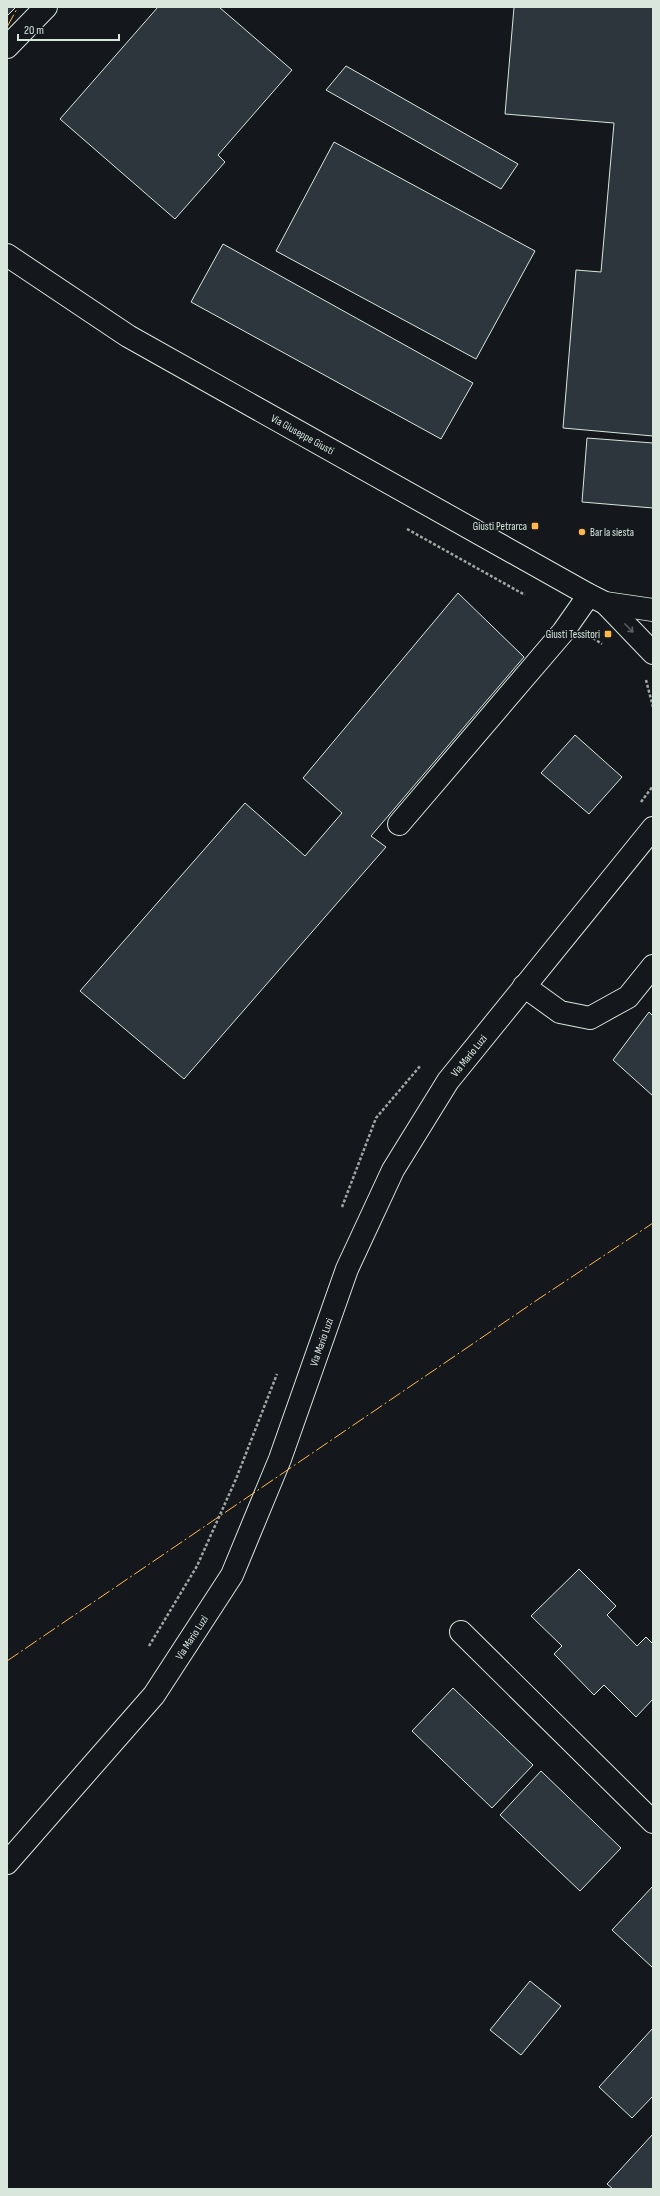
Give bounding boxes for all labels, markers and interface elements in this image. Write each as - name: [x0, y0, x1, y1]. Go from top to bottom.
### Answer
- scale bar: [18, 16, 119, 42]
- text: 20 m: [24, 23, 44, 38]
- street label: Via Giuseppe Giusti: [269, 411, 337, 457]
- place label: Giusti Petrarca: [473, 520, 527, 533]
- marker: Giusti Petrarca: [530, 521, 540, 531]
- place label: Bar la siesta: [590, 526, 634, 539]
- marker: Bar la siesta: [577, 527, 587, 537]
- one-way arrow: [624, 623, 634, 633]
- place label: Giusti Tessitori: [546, 628, 600, 641]
- marker: Giusti Tessitori: [603, 629, 613, 639]
- street label: Via Mario Luzi: [448, 1032, 489, 1079]
- street label: Via Mario Luzi: [307, 1316, 336, 1368]
- street label: Via Mario Luzi: [172, 1613, 211, 1662]

